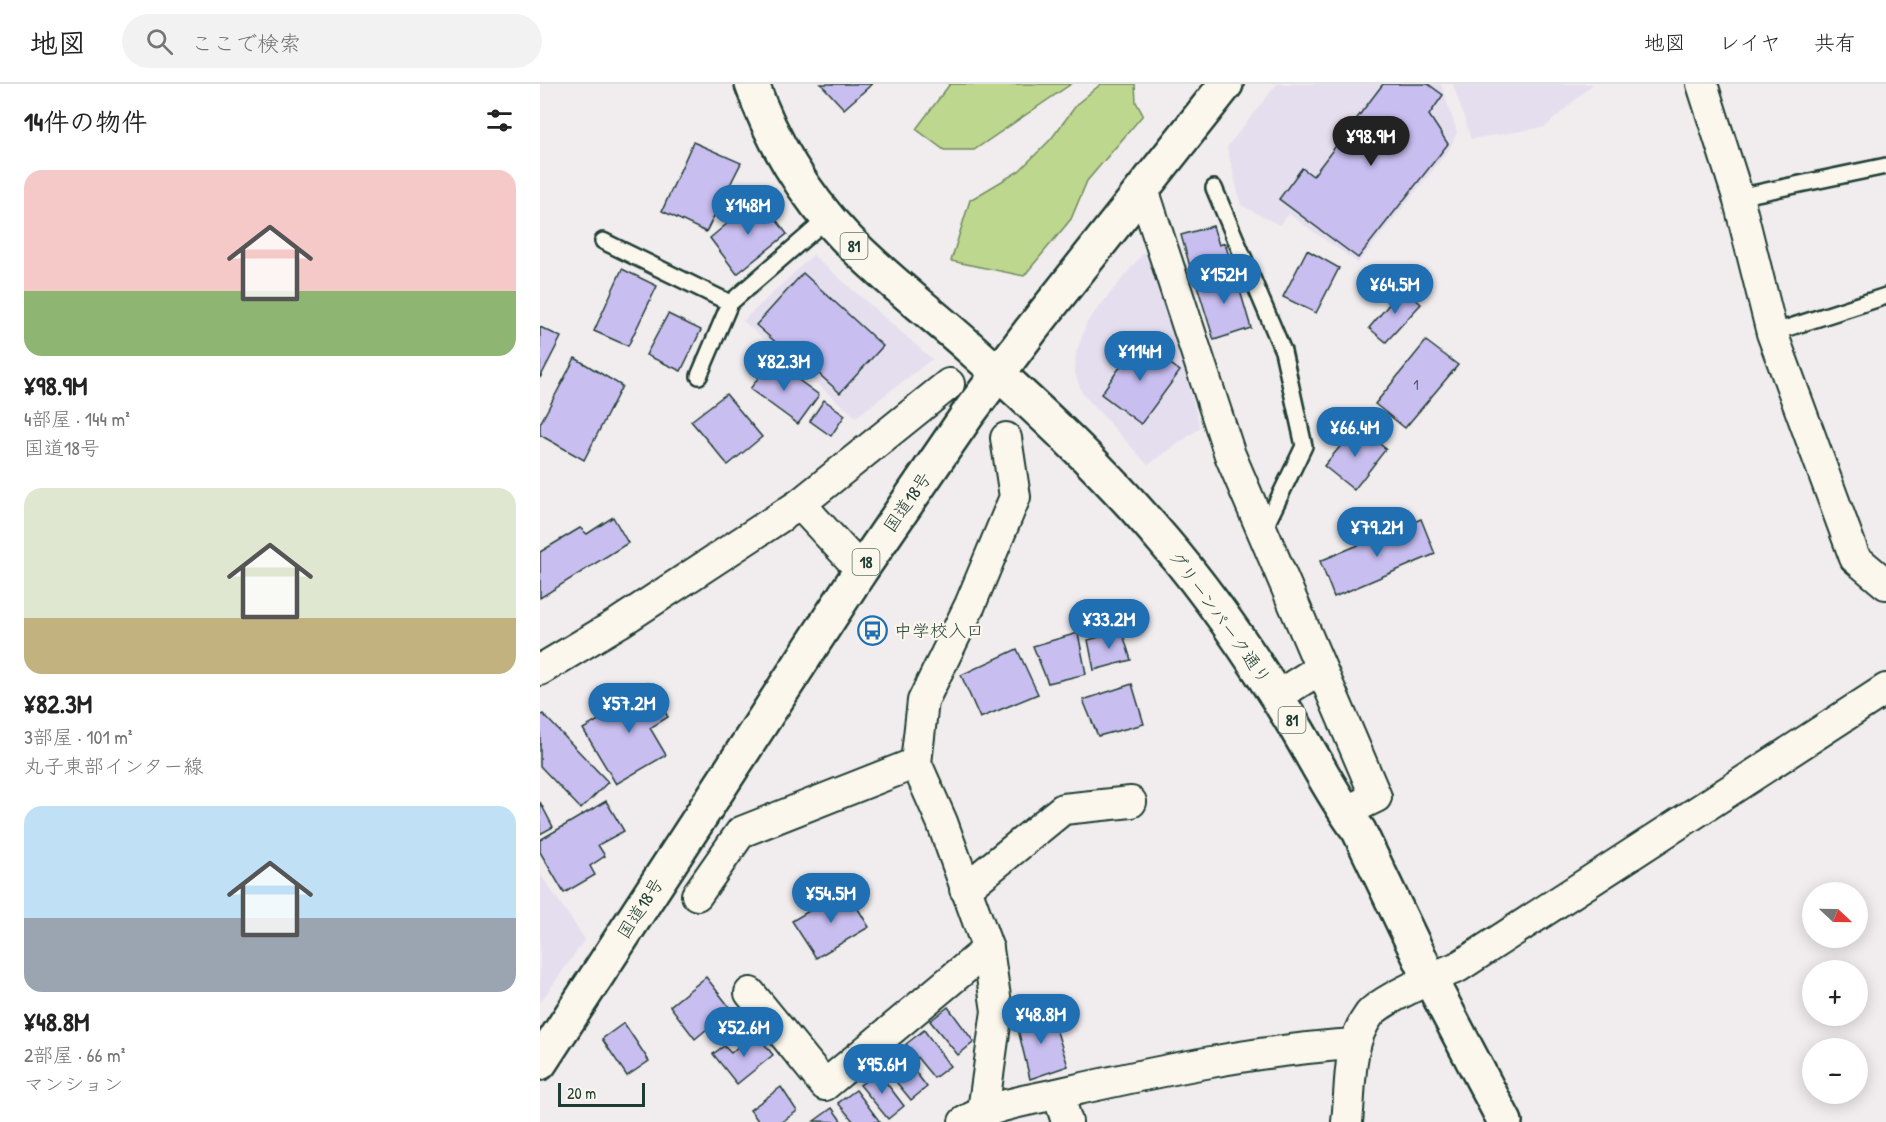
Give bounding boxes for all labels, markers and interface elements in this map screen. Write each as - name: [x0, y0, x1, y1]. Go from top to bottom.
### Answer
- search box: [122, 14, 542, 68]
- text: 地図: [30, 24, 86, 62]
- icon: search: [143, 25, 176, 58]
- text: ここで検索: [191, 28, 301, 58]
- text: 地図: [1644, 28, 1686, 57]
- text: レイヤ: [1719, 28, 1781, 57]
- text: 共有: [1814, 28, 1856, 57]
- text: 14件の物件: [24, 104, 147, 139]
- icon: filters: [483, 104, 516, 137]
- pin: ¥98.9M: [1322, 116, 1420, 167]
- text: ¥98.9M: [1347, 122, 1395, 149]
- pin: ¥148M: [706, 185, 790, 236]
- text: ¥148M: [726, 191, 770, 218]
- icon: home: [216, 209, 324, 317]
- road number: 81: [840, 233, 868, 259]
- pin: ¥152M: [1182, 254, 1266, 305]
- text: ¥152M: [1201, 260, 1247, 287]
- pin: ¥64.5M: [1346, 264, 1444, 315]
- text: ¥64.5M: [1370, 270, 1420, 297]
- pin: ¥114M: [1098, 331, 1182, 382]
- text: ¥114M: [1118, 337, 1162, 364]
- pin: ¥82.3M: [735, 341, 833, 392]
- text: ¥82.3M: [758, 347, 810, 374]
- text: ¥98.9M: [24, 368, 87, 403]
- house number: 1: [1413, 374, 1419, 395]
- text: 4部屋 · 144 m²: [24, 405, 130, 432]
- pin: ¥66.4M: [1306, 407, 1404, 458]
- text: ¥66.4M: [1331, 413, 1379, 440]
- text: 国道18号: [24, 434, 100, 461]
- street label: 国道18号: [877, 467, 937, 537]
- pin: ¥79.2M: [1328, 507, 1426, 558]
- text: ¥79.2M: [1351, 513, 1403, 540]
- icon: home: [216, 527, 324, 635]
- street label: グリーンパーク通り: [1163, 545, 1277, 689]
- road number: 18: [852, 549, 880, 575]
- pin: ¥33.2M: [1060, 599, 1158, 650]
- text: ¥33.2M: [1083, 605, 1135, 632]
- bus stop icon: 中学校入口: [857, 614, 889, 646]
- place label: 中学校入口: [894, 618, 984, 643]
- pin: ¥57.2M: [580, 683, 678, 734]
- text: ¥82.3M: [24, 686, 92, 721]
- text: ¥57.2M: [602, 689, 656, 716]
- road number: 81: [1278, 707, 1306, 733]
- text: 3部屋 · 101 m²: [24, 723, 132, 750]
- text: 丸子東部インター線: [24, 752, 203, 779]
- icon: home: [216, 845, 324, 953]
- street label: 国道18号: [611, 873, 669, 943]
- pin: ¥54.5M: [782, 873, 880, 924]
- text: ¥54.5M: [806, 879, 856, 906]
- north arrow: [1802, 882, 1868, 948]
- map controls: [1802, 882, 1868, 1104]
- button: +: [1802, 960, 1868, 1026]
- pin: ¥48.8M: [992, 994, 1090, 1045]
- text: ¥48.8M: [1016, 1000, 1066, 1027]
- text: ¥48.8M: [24, 1004, 89, 1039]
- pin: ¥52.6M: [695, 1007, 793, 1058]
- text: ¥52.6M: [718, 1013, 770, 1040]
- button: −: [1802, 1038, 1868, 1104]
- text: 2部屋 · 66 m²: [24, 1041, 125, 1068]
- pin: ¥95.6M: [833, 1044, 931, 1095]
- text: ¥95.6M: [857, 1050, 907, 1077]
- text: マンション: [24, 1070, 123, 1097]
- scale bar: [558, 1080, 645, 1108]
- text: 20 m: [567, 1082, 596, 1104]

